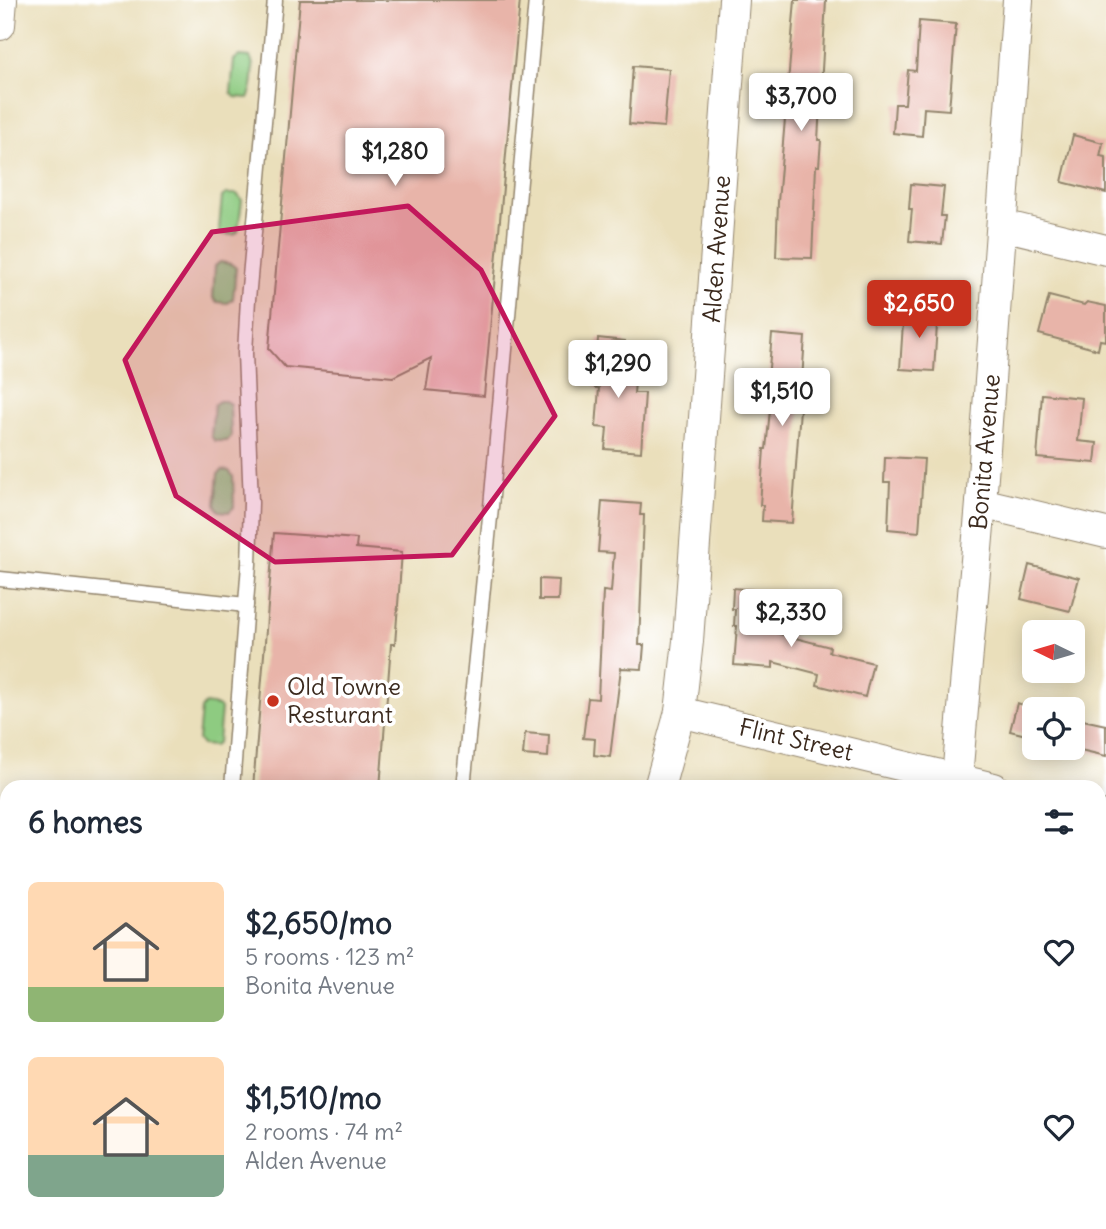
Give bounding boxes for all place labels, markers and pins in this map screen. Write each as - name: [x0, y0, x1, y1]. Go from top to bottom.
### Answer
- pin: $3,700: [744, 74, 858, 133]
- pin: $1,280: [338, 128, 452, 188]
- pin: $2,650: [862, 280, 976, 340]
- pin: $1,290: [561, 340, 675, 400]
- pin: $1,510: [725, 368, 839, 428]
- pin: $2,330: [734, 590, 848, 649]
- place label: Old Towne Resturant: [287, 671, 401, 729]
- marker: Old Towne Resturant: [265, 693, 281, 709]

